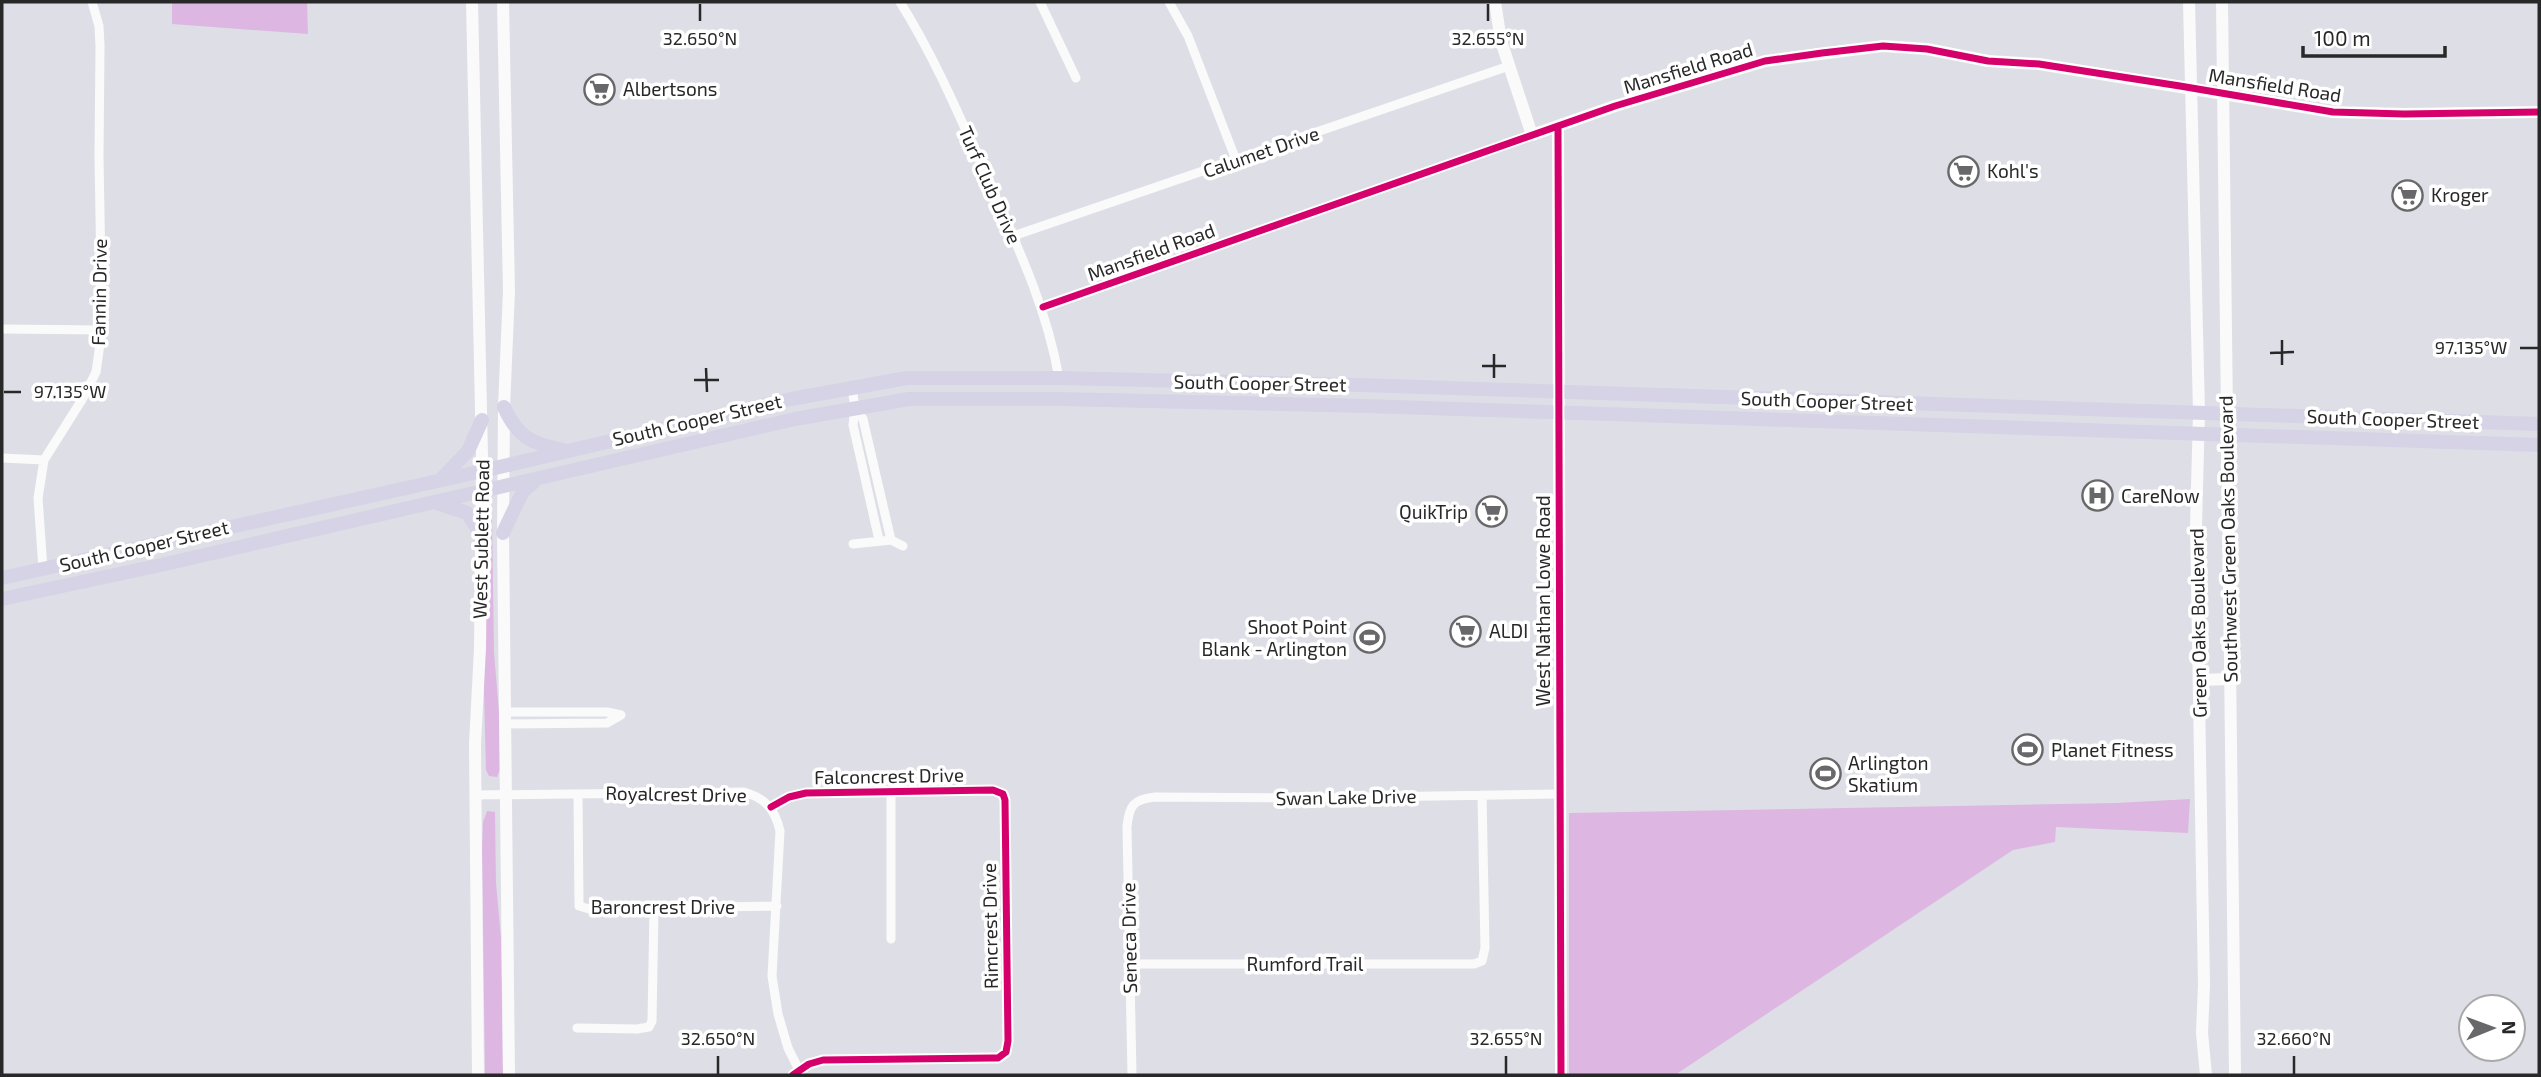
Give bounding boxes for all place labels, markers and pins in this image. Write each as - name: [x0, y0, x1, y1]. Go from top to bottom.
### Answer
- supermarket icon: Albertsons: [583, 72, 617, 106]
- place label: Albertsons: [623, 77, 718, 100]
- supermarket icon: Kohl's: [1947, 154, 1981, 188]
- place label: Kohl's: [1987, 159, 2039, 182]
- supermarket icon: Kroger: [2391, 178, 2425, 212]
- place label: Kroger: [2431, 183, 2489, 206]
- hospital icon: CareNow: [2081, 479, 2115, 513]
- place label: CareNow: [2121, 484, 2200, 507]
- supermarket icon: QuikTrip: [1474, 495, 1508, 529]
- place label: QuikTrip: [1399, 500, 1468, 523]
- supermarket icon: ALDI: [1449, 614, 1483, 648]
- place label: Shoot Point Blank - Arlington: [1202, 615, 1347, 660]
- place label: ALDI: [1489, 619, 1528, 642]
- sports icon: Shoot Point Blank - Arlington: [1353, 621, 1387, 655]
- sports icon: Planet Fitness: [2011, 733, 2045, 767]
- place label: Planet Fitness: [2051, 738, 2174, 761]
- place label: Arlington Skatium: [1848, 751, 1929, 796]
- sports icon: Arlington Skatium: [1808, 757, 1842, 791]

